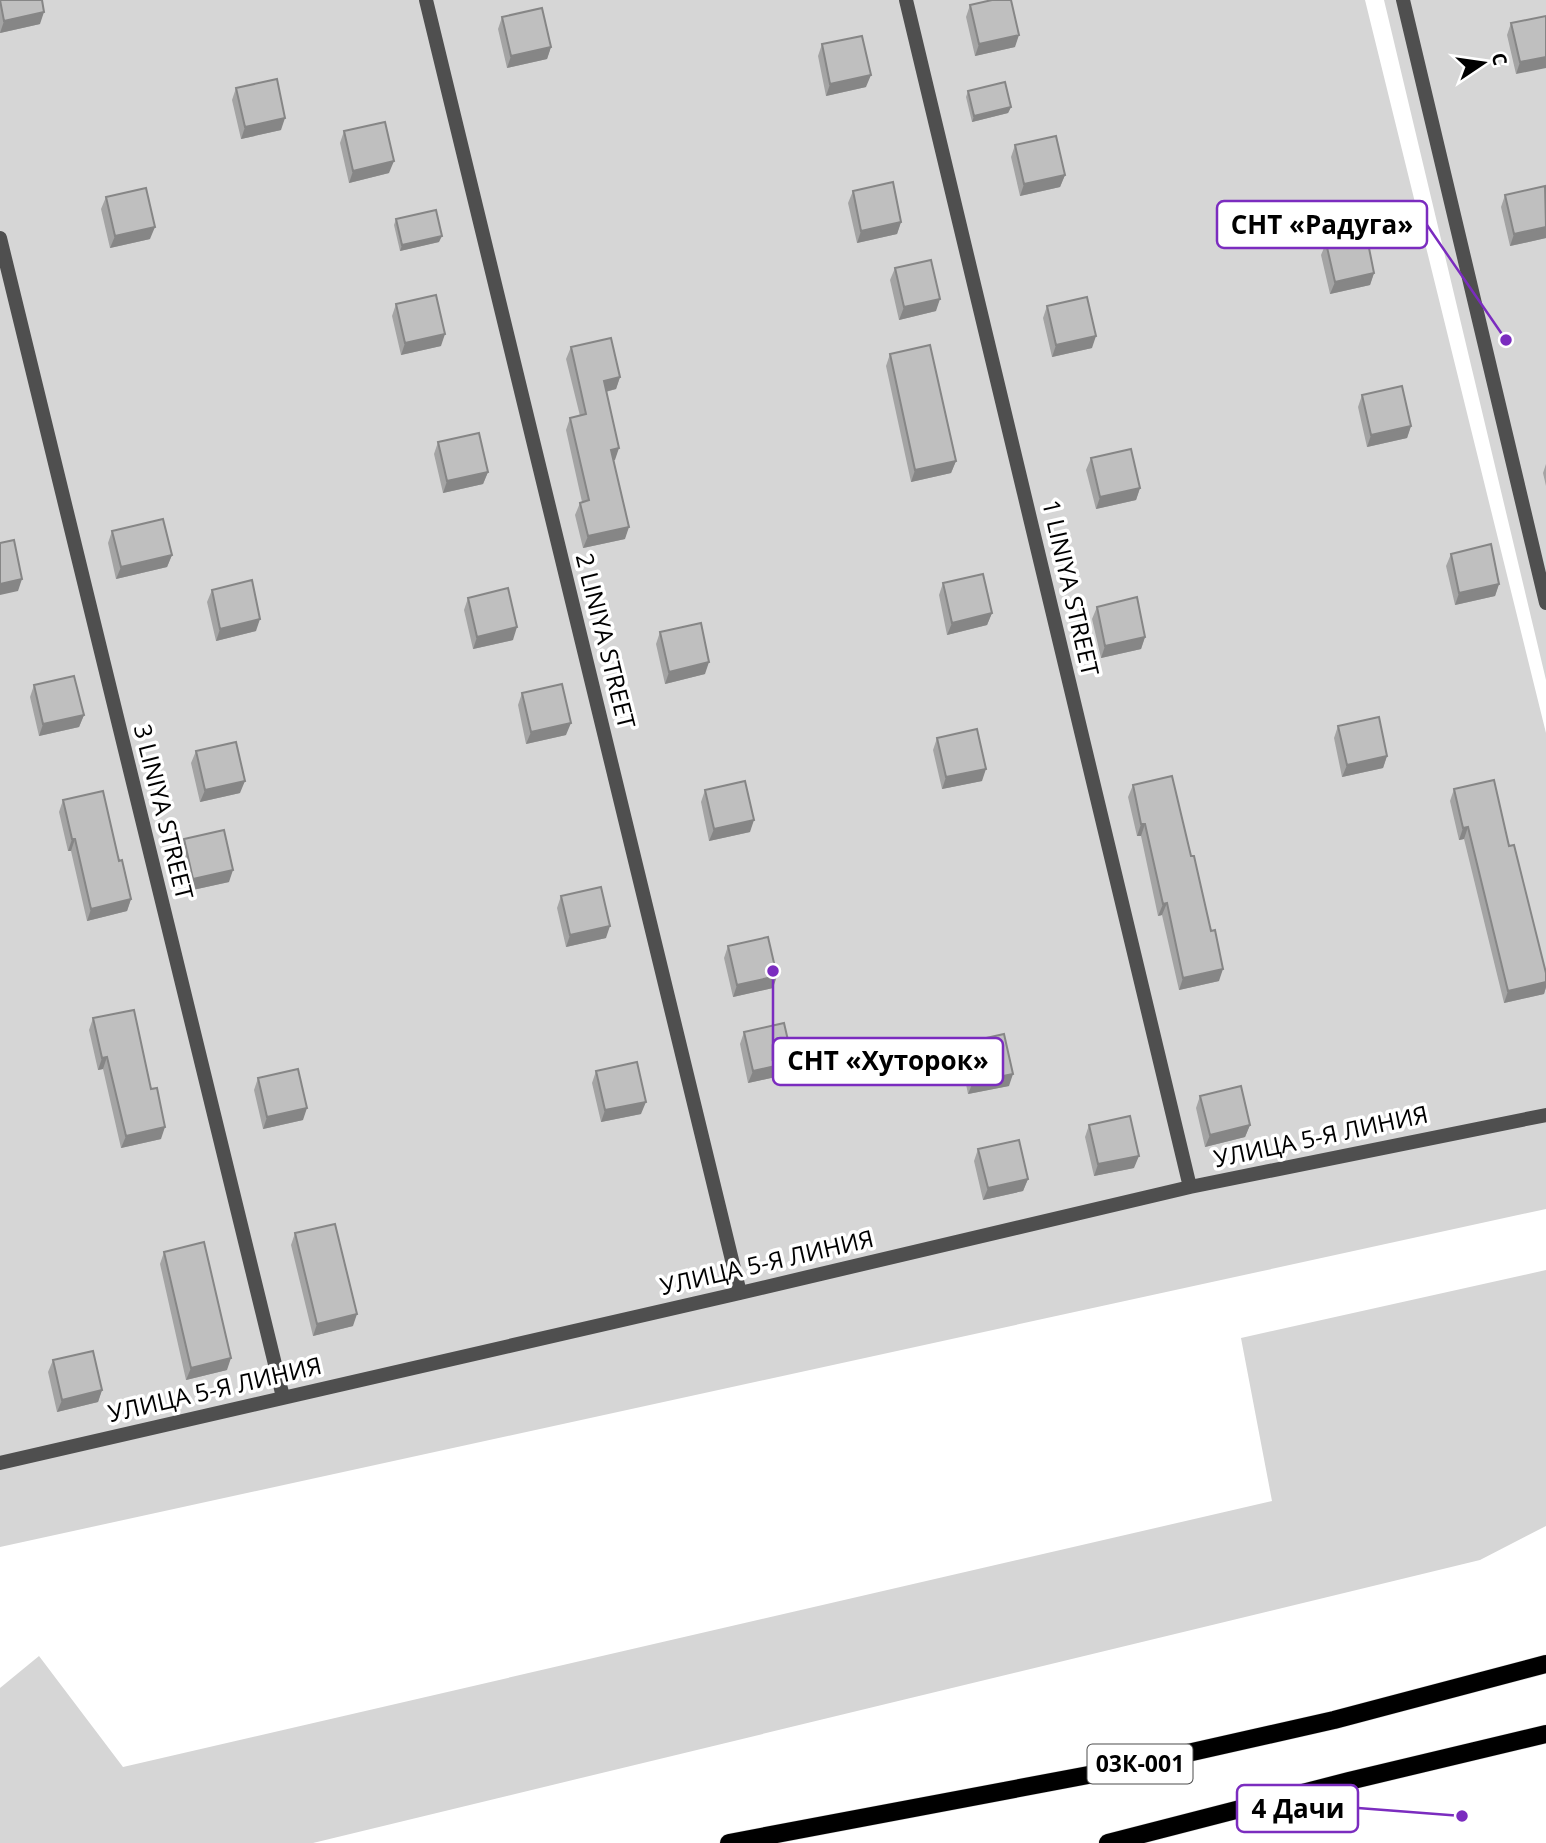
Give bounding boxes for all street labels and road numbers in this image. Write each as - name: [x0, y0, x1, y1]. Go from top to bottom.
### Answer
- street label: 1 LINIYA STREET: [1035, 496, 1108, 679]
- street label: 2 LINIYA STREET: [569, 549, 644, 732]
- street label: 3 LINIYA STREET: [127, 720, 202, 903]
- street label: УЛИЦА 5-Я ЛИНИЯ: [1211, 1097, 1431, 1174]
- street label: УЛИЦА 5-Я ЛИНИЯ: [657, 1221, 877, 1302]
- street label: УЛИЦА 5-Я ЛИНИЯ: [105, 1348, 325, 1429]
- road number: 03К-001: [1088, 1744, 1192, 1784]

